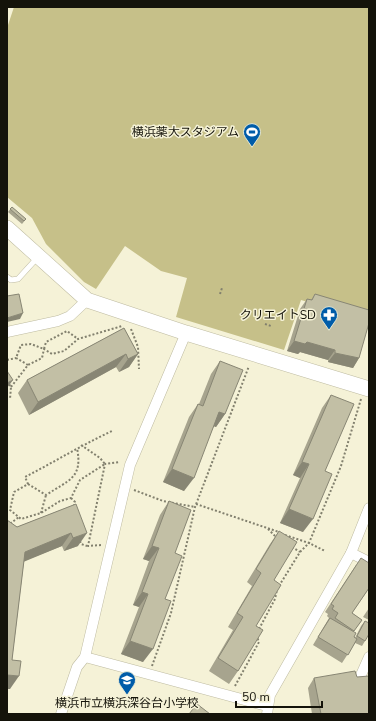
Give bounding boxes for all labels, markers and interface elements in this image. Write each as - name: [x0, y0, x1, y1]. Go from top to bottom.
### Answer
- sports icon: 横浜薬大スタジアム: [242, 122, 262, 147]
- place label: 横浜薬大スタジアム: [132, 124, 239, 140]
- pharmacy icon: クリエイトSD: [319, 305, 339, 330]
- place label: クリエイトSD: [240, 307, 316, 323]
- school or university icon: 横浜市立横浜深谷台小学校: [117, 670, 137, 695]
- scale bar: [236, 683, 322, 709]
- text: 50 m: [242, 689, 270, 705]
- place label: 横浜市立横浜深谷台小学校: [55, 695, 199, 711]

